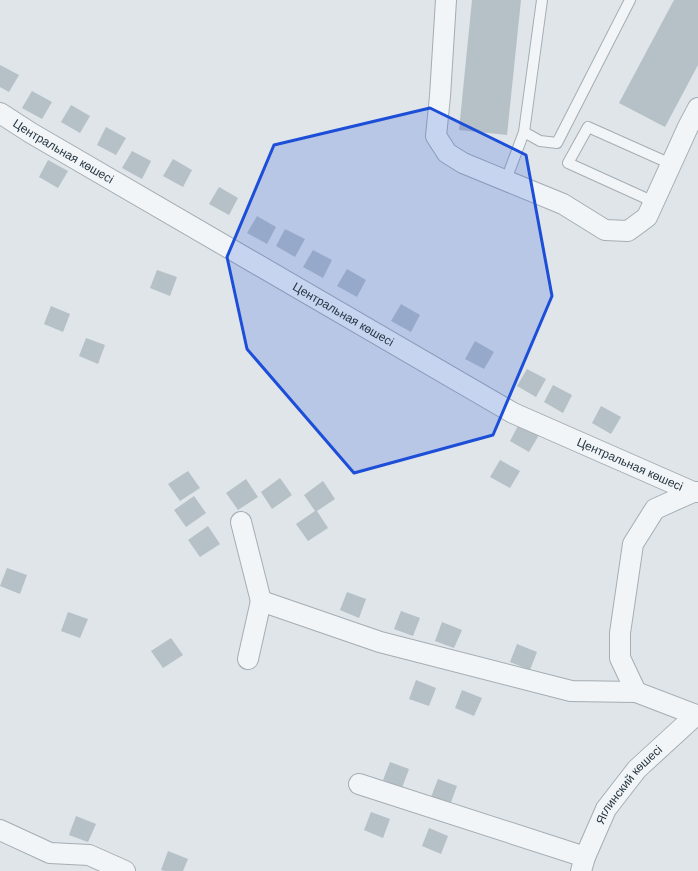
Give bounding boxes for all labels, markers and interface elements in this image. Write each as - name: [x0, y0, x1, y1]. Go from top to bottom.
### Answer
- street label: Центральная көшесі: [10, 116, 116, 186]
- street label: Центральная көшесі: [290, 280, 396, 349]
- street label: Центральная көшесі: [575, 435, 685, 494]
- street label: Яглинский көшесі: [593, 743, 665, 826]

